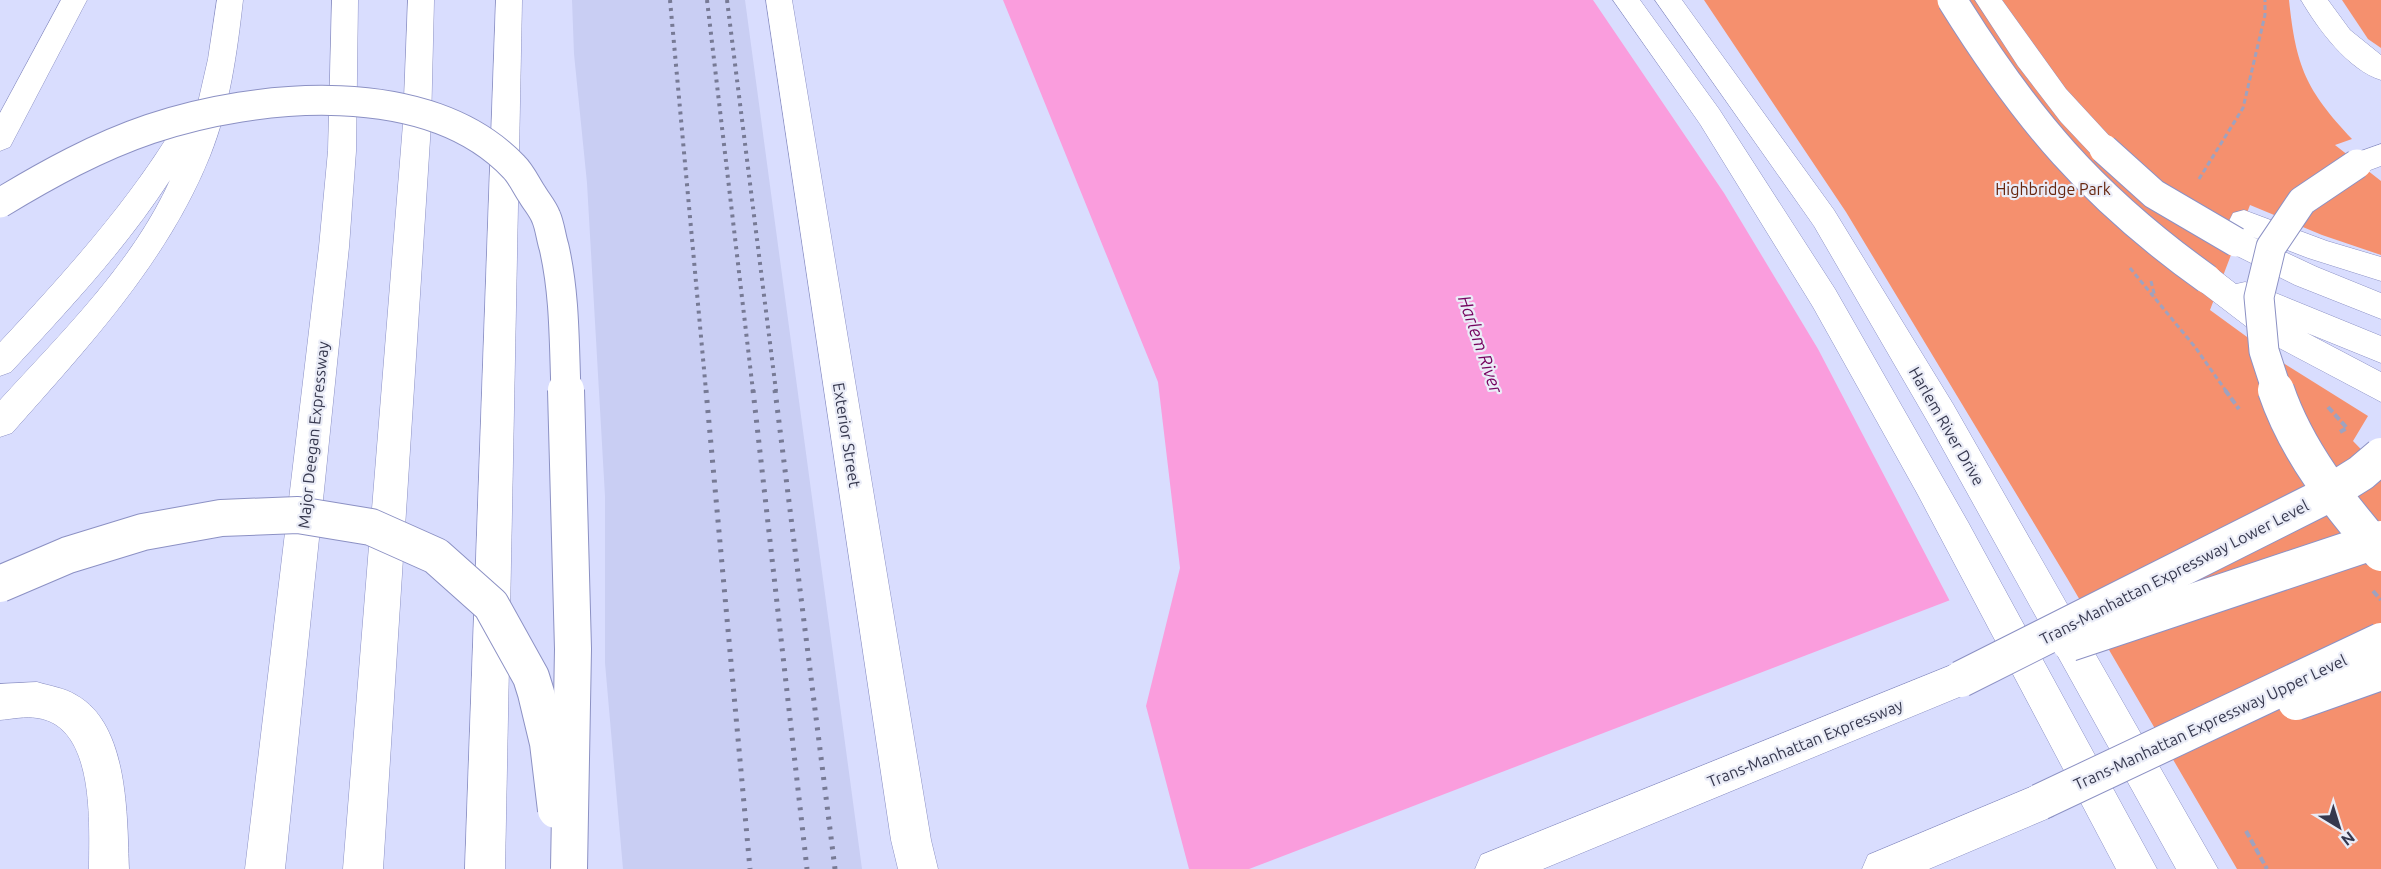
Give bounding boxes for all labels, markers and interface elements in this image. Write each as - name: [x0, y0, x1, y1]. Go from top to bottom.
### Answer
- park label: Highbridge Park: [1995, 180, 2111, 198]
- water label: Harlem River: [1455, 293, 1507, 396]
- street label: Major Deegan Expressway: [294, 340, 332, 529]
- street label: Harlem River Drive: [1906, 364, 1988, 488]
- street label: Exterior Street: [830, 381, 864, 489]
- street label: Trans-Manhattan Expressway Lower Level: [2037, 496, 2311, 648]
- street label: Trans-Manhattan Expressway Upper Level: [2071, 651, 2349, 793]
- street label: Trans-Manhattan Expressway: [1705, 695, 1906, 791]
- north arrow: [2309, 797, 2369, 857]
- text: N: [2338, 828, 2358, 850]

